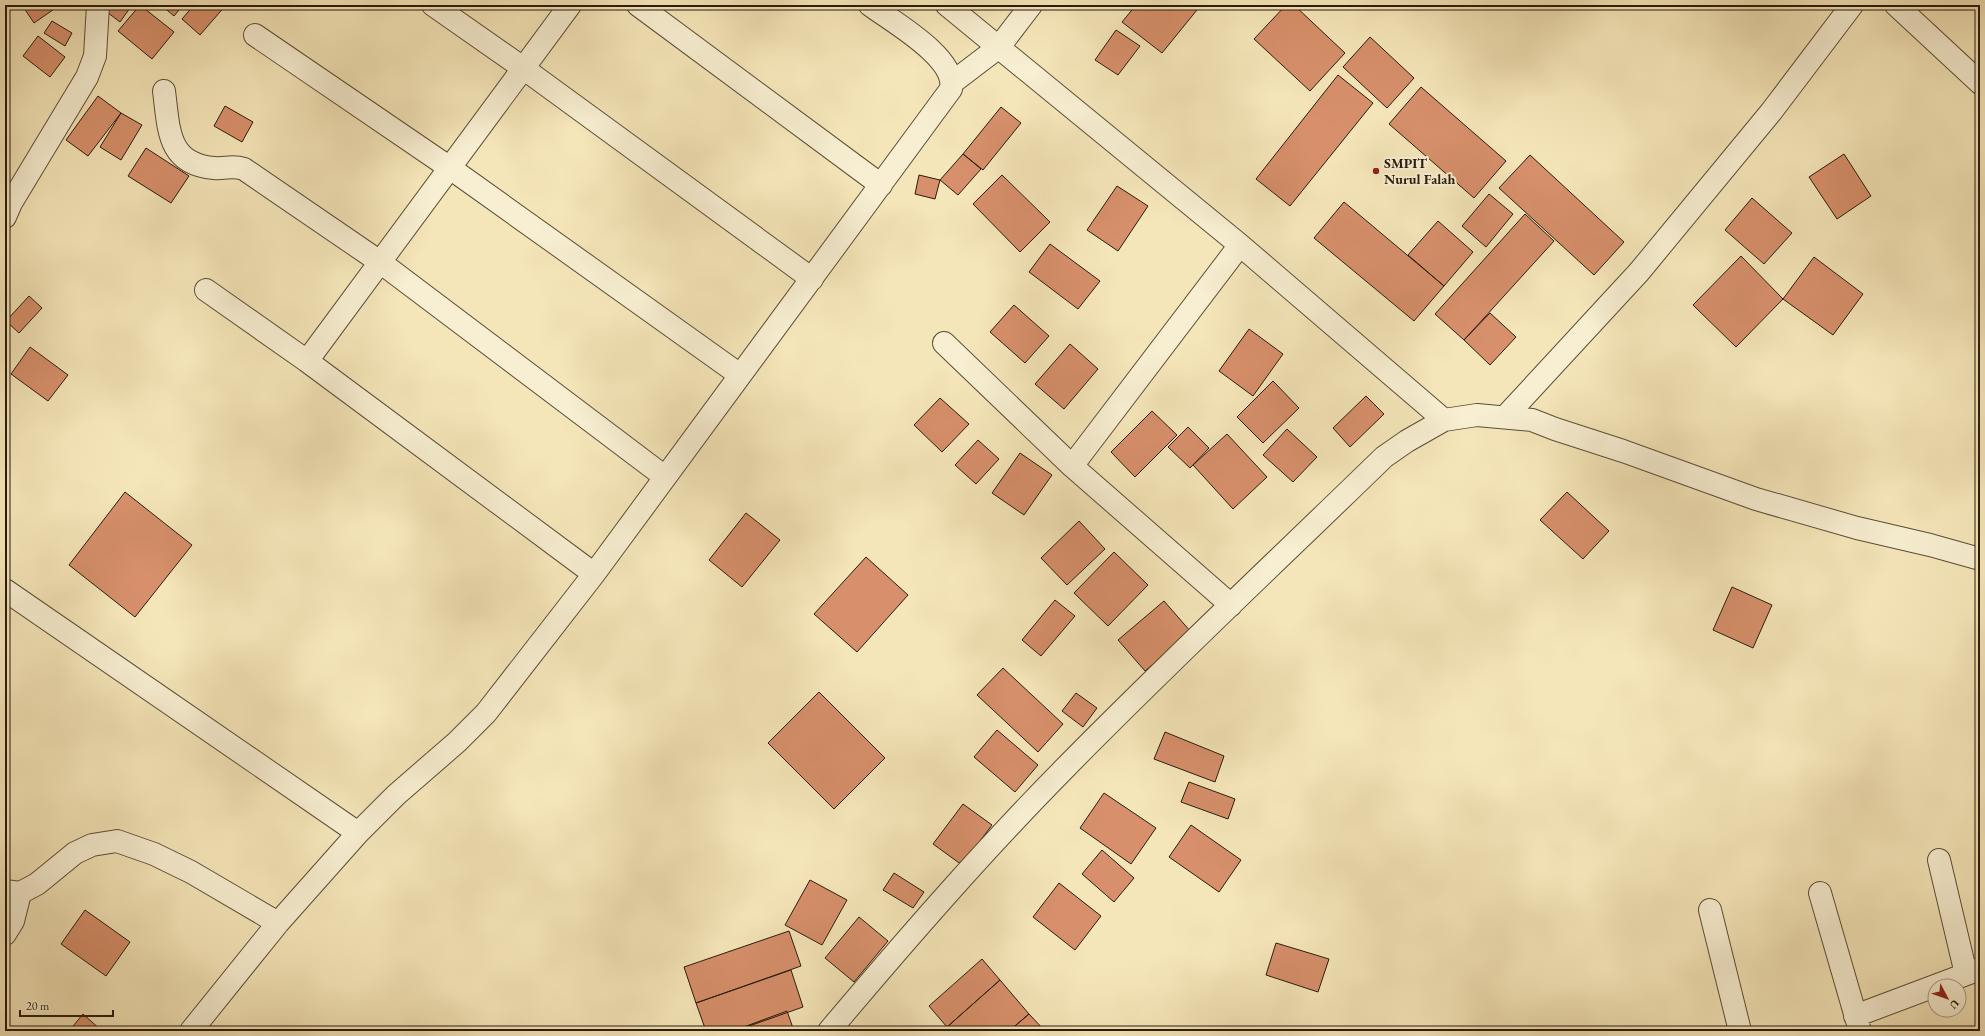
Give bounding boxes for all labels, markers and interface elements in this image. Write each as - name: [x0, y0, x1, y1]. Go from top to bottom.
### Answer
- place label: SMPIT Nurul Falah: [1384, 154, 1455, 188]
- marker: SMPIT Nurul Falah: [1371, 166, 1381, 176]
- north arrow: [1927, 978, 1967, 1018]
- scale bar: [20, 992, 113, 1018]
- text: U: [1946, 997, 1963, 1013]
- text: 20 m: [26, 998, 50, 1014]

